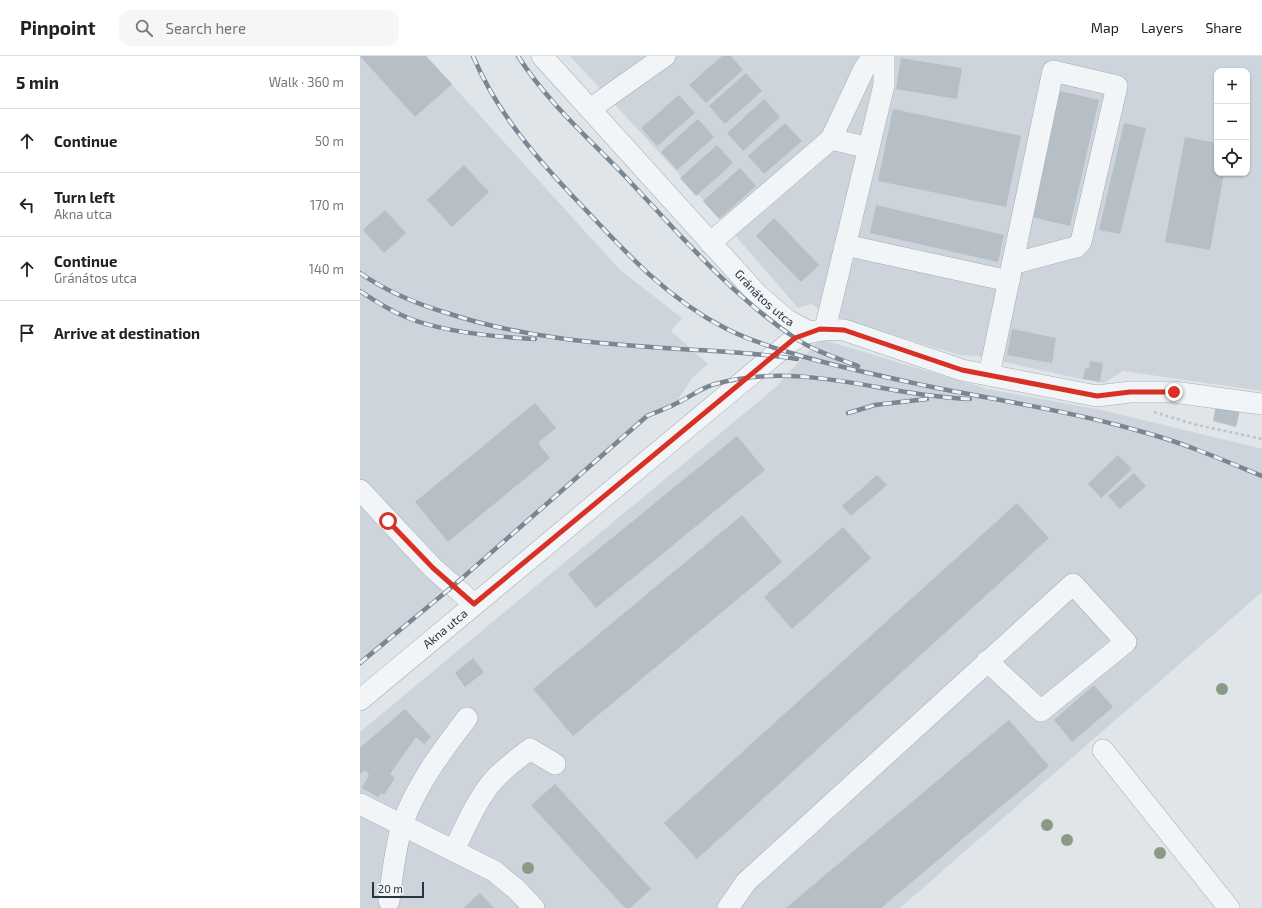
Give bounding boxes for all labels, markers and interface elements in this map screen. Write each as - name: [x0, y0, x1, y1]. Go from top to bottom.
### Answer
- search box: [119, 10, 399, 46]
- text: Pinpoint: [20, 16, 95, 39]
- icon: search: [133, 17, 155, 39]
- text: Search here: [165, 19, 246, 37]
- text: Map: [1091, 19, 1119, 36]
- text: Layers: [1141, 19, 1183, 36]
- text: Share: [1205, 19, 1242, 36]
- map controls: [1214, 68, 1250, 176]
- button: +: [1214, 68, 1250, 104]
- text: 5 min: [16, 72, 59, 92]
- text: Walk · 360 m: [269, 74, 344, 90]
- button: −: [1214, 104, 1250, 140]
- icon: ahead: [16, 130, 38, 152]
- text: Continue: [54, 132, 117, 150]
- text: 50 m: [315, 133, 344, 149]
- button: locate: [1214, 140, 1250, 176]
- text: Turn left: [54, 188, 115, 206]
- icon: left: [16, 194, 38, 216]
- text: 170 m: [310, 197, 344, 213]
- text: Akna utca: [54, 206, 112, 222]
- text: Continue: [54, 252, 117, 270]
- icon: ahead: [16, 258, 38, 280]
- text: 140 m: [309, 261, 344, 277]
- street label: Gránátos utca: [732, 266, 797, 329]
- text: Gránátos utca: [54, 270, 137, 286]
- icon: arrive: [16, 322, 38, 344]
- text: Arrive at destination: [54, 324, 200, 342]
- route end: [1165, 383, 1183, 401]
- route start: [379, 512, 397, 530]
- street label: Akna utca: [420, 606, 470, 651]
- scale bar: [372, 880, 424, 899]
- text: 20 m: [378, 882, 403, 895]

